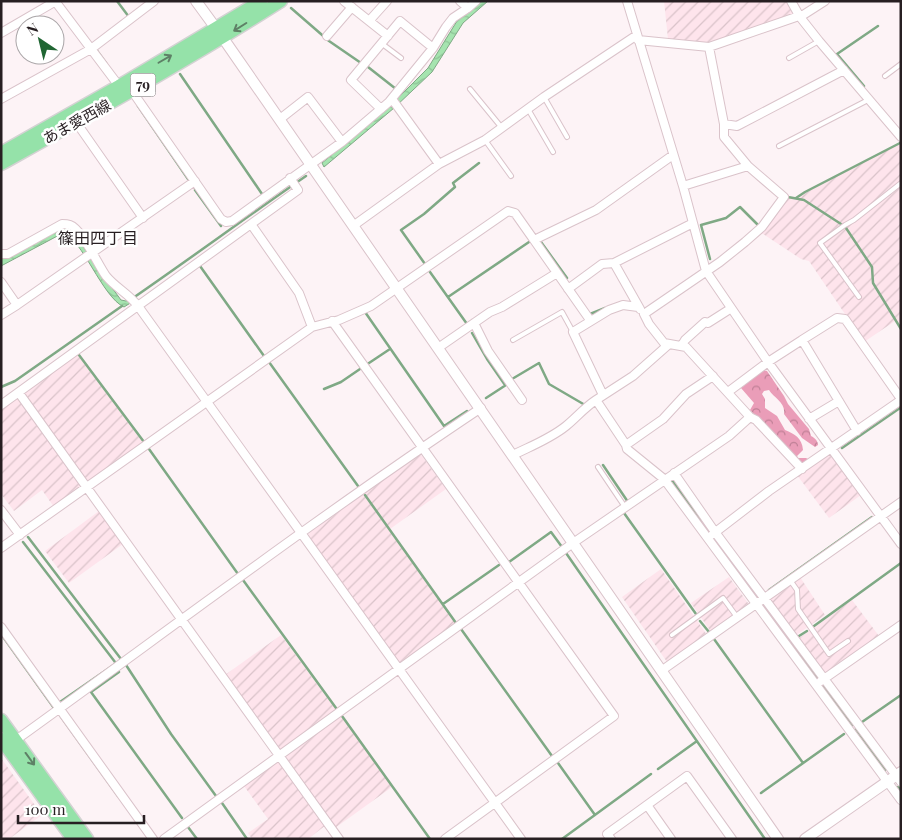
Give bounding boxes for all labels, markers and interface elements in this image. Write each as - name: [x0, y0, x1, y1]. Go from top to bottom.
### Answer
- north arrow: [15, 15, 65, 65]
- text: N: [23, 18, 42, 40]
- one-way arrow: [233, 23, 247, 33]
- one-way arrow: [157, 53, 171, 63]
- road number: 79: [130, 74, 156, 96]
- street label: あま愛西線: [39, 94, 114, 148]
- district label: 篠田四丁目: [58, 227, 138, 248]
- one-way arrow: [25, 752, 35, 766]
- scale bar: [18, 792, 144, 824]
- text: 100 m: [25, 799, 66, 819]

